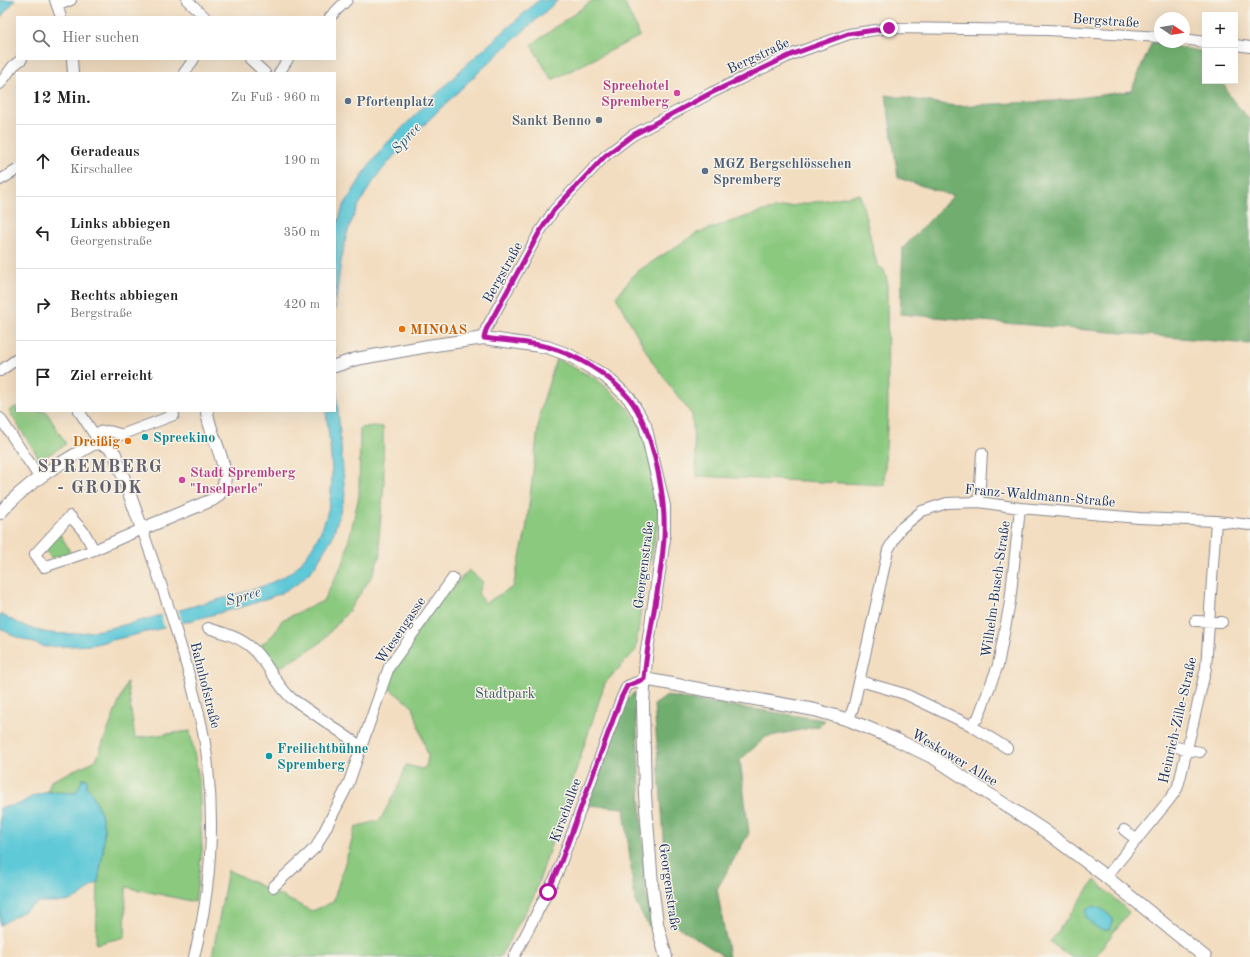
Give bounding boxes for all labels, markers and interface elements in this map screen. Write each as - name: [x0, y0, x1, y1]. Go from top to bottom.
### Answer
- street label: Bergstraße: [1072, 12, 1140, 30]
- north arrow: [1154, 12, 1190, 48]
- map controls: [1202, 12, 1238, 84]
- button: +: [1202, 12, 1238, 48]
- search box: [16, 16, 336, 60]
- route end: [880, 19, 898, 37]
- icon: search: [30, 27, 52, 49]
- text: Hier suchen: [62, 31, 139, 46]
- street label: Bergstraße: [725, 35, 792, 76]
- button: −: [1202, 48, 1238, 84]
- place label: Spreehotel Spremberg: [601, 79, 669, 109]
- marker: Spreehotel Spremberg: [672, 88, 682, 98]
- text: 12 Min.: [32, 90, 91, 107]
- text: Zu Fuß · 960 m: [231, 91, 320, 104]
- place label: Pfortenplatz: [356, 95, 434, 109]
- marker: Pfortenplatz: [343, 96, 353, 106]
- place label: Sankt Benno: [511, 114, 591, 128]
- marker: Sankt Benno: [594, 115, 604, 125]
- water label: Spree: [389, 121, 425, 157]
- text: Geradeaus: [70, 145, 139, 160]
- icon: ahead: [32, 150, 54, 172]
- text: 190 m: [283, 154, 320, 167]
- place label: MGZ Bergschlösschen Spremberg: [713, 157, 852, 187]
- text: Kirschallee: [70, 163, 132, 176]
- marker: MGZ Bergschlösschen Spremberg: [700, 166, 710, 176]
- text: Links abbiegen: [70, 217, 171, 232]
- icon: left: [32, 222, 54, 244]
- text: 350 m: [283, 226, 320, 239]
- text: Georgenstraße: [70, 235, 152, 248]
- street label: Bergstraße: [481, 240, 525, 305]
- text: Rechts abbiegen: [70, 289, 178, 304]
- icon: right: [32, 294, 54, 316]
- text: 420 m: [283, 298, 320, 311]
- text: Bergstraße: [70, 307, 132, 320]
- place label: MINOAS: [410, 323, 467, 337]
- marker: MINOAS: [397, 324, 407, 334]
- icon: arrive: [32, 366, 54, 388]
- text: Ziel erreicht: [70, 369, 153, 384]
- place label: Spreekino: [153, 431, 215, 445]
- marker: Spreekino: [140, 432, 150, 442]
- place label: Dreißig: [72, 435, 120, 449]
- marker: Dreißig: [123, 436, 133, 446]
- district label: SPREMBERG - GRODK: [37, 458, 163, 497]
- place label: Stadt Spremberg "Inselperle": [190, 466, 296, 496]
- marker: Stadt Spremberg "Inselperle": [177, 475, 187, 485]
- street label: Franz-Waldmann-Straße: [964, 482, 1116, 510]
- street label: Georgenstraße: [632, 520, 656, 610]
- street label: Wilhelm-Busch-Straße: [979, 520, 1013, 659]
- water label: Spree: [224, 585, 263, 610]
- street label: Wiesengasse: [373, 594, 428, 667]
- street label: Bahnhofstraße: [188, 641, 223, 730]
- street label: Heinrich-Zille-Straße: [1157, 656, 1199, 785]
- park label: Stadtpark: [475, 687, 535, 701]
- street label: Weskower Allee: [909, 727, 1000, 789]
- place label: Freilichtbühne Spremberg: [277, 742, 368, 772]
- marker: Freilichtbühne Spremberg: [264, 751, 274, 761]
- street label: Kirschallee: [548, 776, 584, 844]
- street label: Georgenstraße: [656, 842, 682, 932]
- route start: [539, 883, 557, 901]

